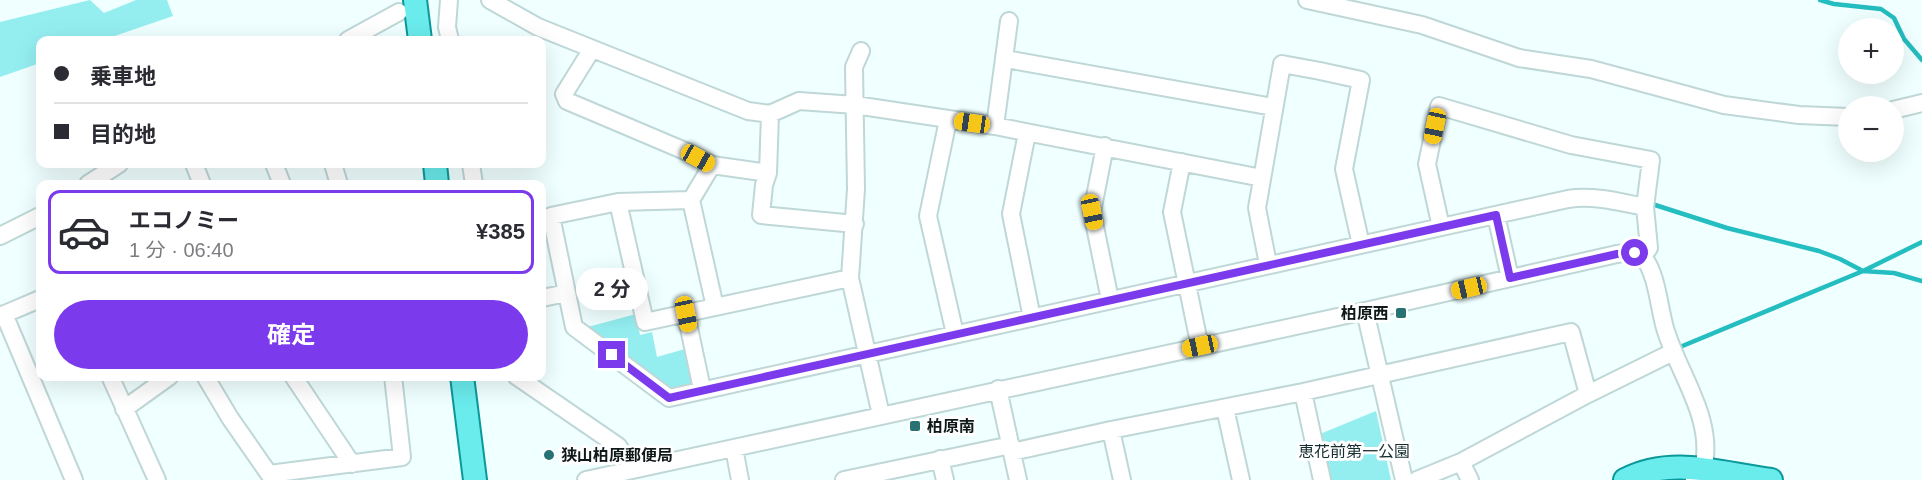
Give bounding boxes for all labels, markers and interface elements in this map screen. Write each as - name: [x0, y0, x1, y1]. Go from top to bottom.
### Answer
- map controls: [1838, 18, 1904, 162]
- button: +: [1838, 18, 1904, 84]
- text: 乗車地: [90, 64, 156, 89]
- button: −: [1838, 96, 1904, 162]
- car: [1422, 107, 1448, 145]
- car: [953, 112, 991, 134]
- text: 目的地: [90, 122, 156, 147]
- car: [678, 141, 718, 175]
- car: [1079, 193, 1105, 231]
- icon: car: [57, 205, 111, 259]
- text: エコノミー: [129, 208, 239, 233]
- text: ¥385: [476, 219, 525, 244]
- text: 1 分 · 06:40: [129, 239, 234, 261]
- route start: [1621, 239, 1648, 266]
- callout: 2 分: [576, 268, 648, 310]
- car: [1449, 275, 1489, 301]
- text: 2 分: [594, 278, 630, 300]
- car: [673, 295, 699, 333]
- button: 確定: [54, 300, 528, 369]
- place label: 柏原西: [1341, 305, 1389, 322]
- marker: 柏原西: [1394, 306, 1408, 320]
- car: [1181, 333, 1219, 359]
- route end: [598, 341, 625, 368]
- place label: 柏原南: [927, 418, 975, 435]
- marker: 柏原南: [908, 419, 922, 433]
- park label: 恵花前第一公園: [1298, 443, 1410, 460]
- place label: 狭山柏原郵便局: [561, 447, 673, 464]
- marker: 狭山柏原郵便局: [542, 448, 556, 462]

